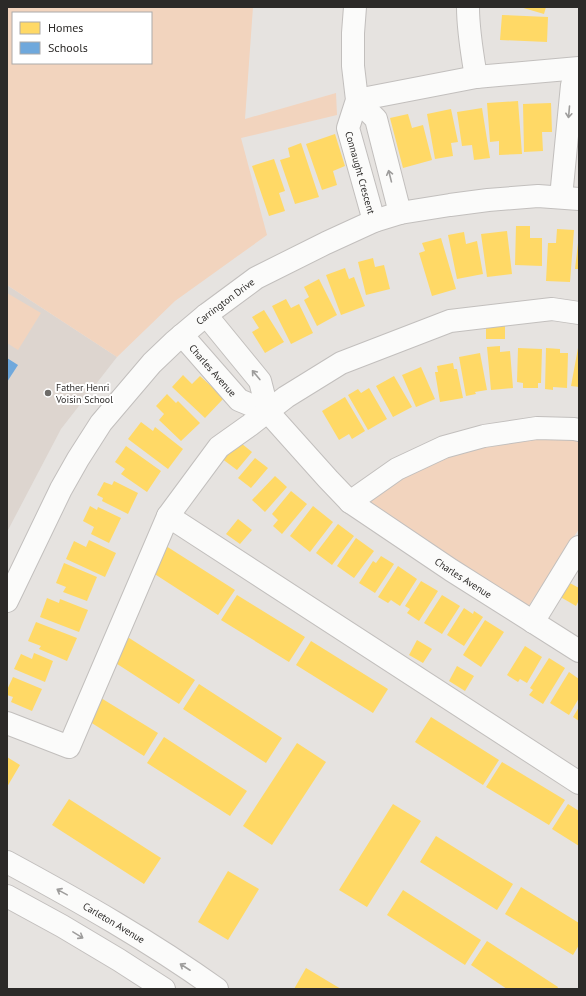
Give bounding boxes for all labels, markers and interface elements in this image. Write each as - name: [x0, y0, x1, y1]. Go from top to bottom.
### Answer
- legend: [12, 12, 152, 64]
- text: Homes: [48, 20, 83, 35]
- text: Schools: [48, 40, 88, 55]
- one-way arrow: [566, 105, 573, 118]
- street label: Connaught Crescent: [342, 130, 378, 216]
- one-way arrow: [386, 169, 394, 182]
- street label: Carrington Drive: [193, 275, 257, 328]
- street label: Charles Avenue: [186, 342, 239, 400]
- one-way arrow: [251, 370, 260, 381]
- place label: Father Henri Voisin School: [55, 381, 113, 406]
- marker: Father Henri Voisin School: [43, 388, 53, 398]
- street label: Charles Avenue: [432, 555, 494, 601]
- one-way arrow: [56, 888, 68, 895]
- street label: Carleton Avenue: [81, 900, 147, 946]
- one-way arrow: [72, 932, 84, 940]
- one-way arrow: [179, 962, 191, 970]

